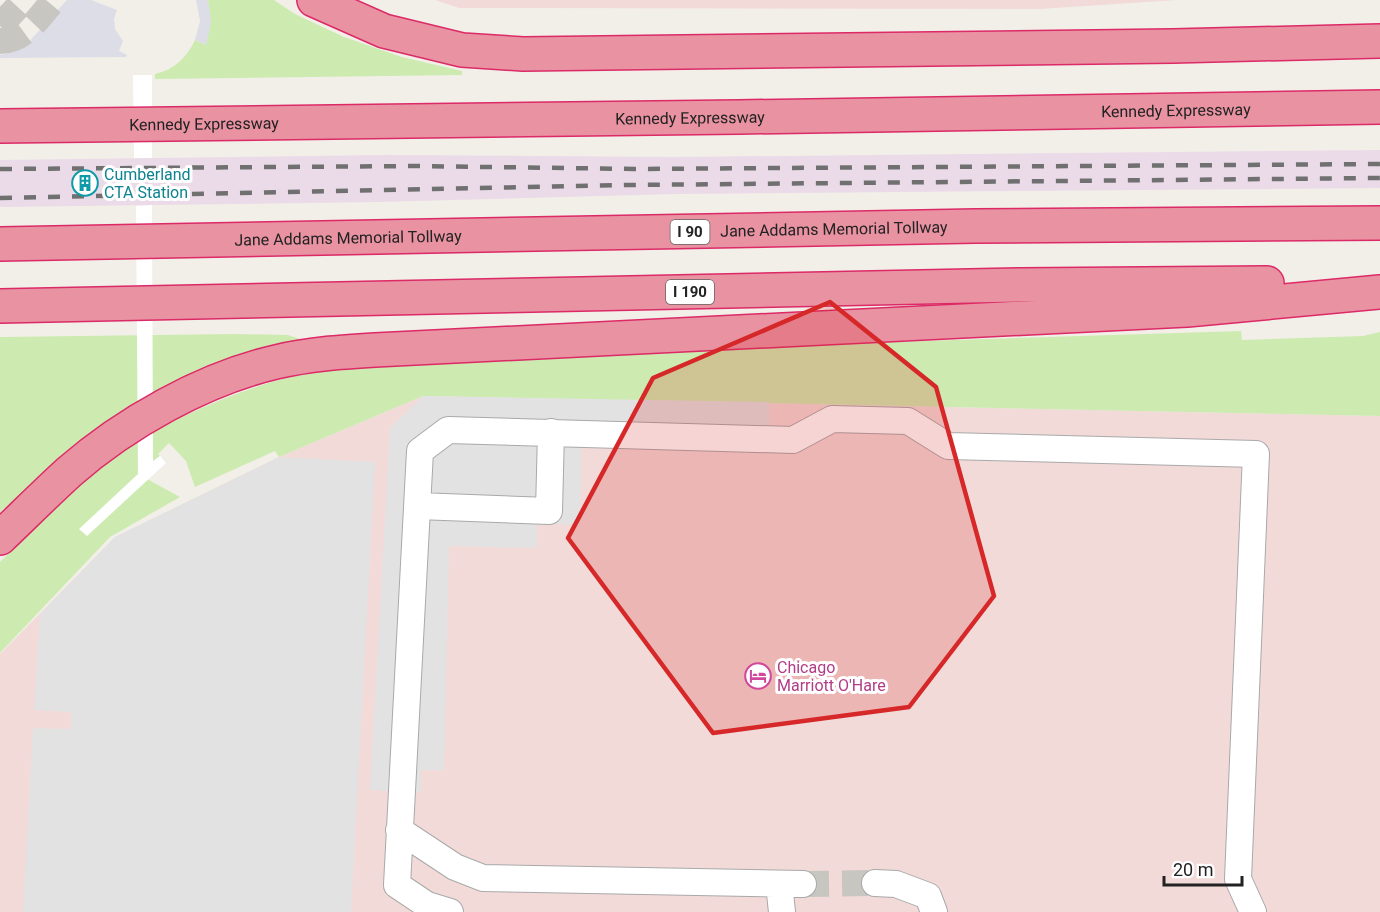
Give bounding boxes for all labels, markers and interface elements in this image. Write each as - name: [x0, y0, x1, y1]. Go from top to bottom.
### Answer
- street label: Kennedy Expressway: [1101, 100, 1251, 121]
- street label: Kennedy Expressway: [615, 107, 765, 128]
- street label: Kennedy Expressway: [129, 113, 279, 134]
- place label: Cumberland CTA Station: [104, 165, 191, 202]
- building icon: Cumberland CTA Station: [70, 168, 100, 198]
- street label: Jane Addams Memorial Tollway: [720, 217, 948, 240]
- road number: I 90: [670, 220, 710, 244]
- street label: Jane Addams Memorial Tollway: [234, 226, 462, 249]
- road number: I 190: [666, 280, 714, 304]
- place label: Chicago Marriott O'Hare: [777, 658, 886, 695]
- hotel icon: Chicago Marriott O'Hare: [743, 661, 773, 691]
- scale bar: [1164, 849, 1242, 887]
- text: 20 m: [1173, 859, 1213, 880]

